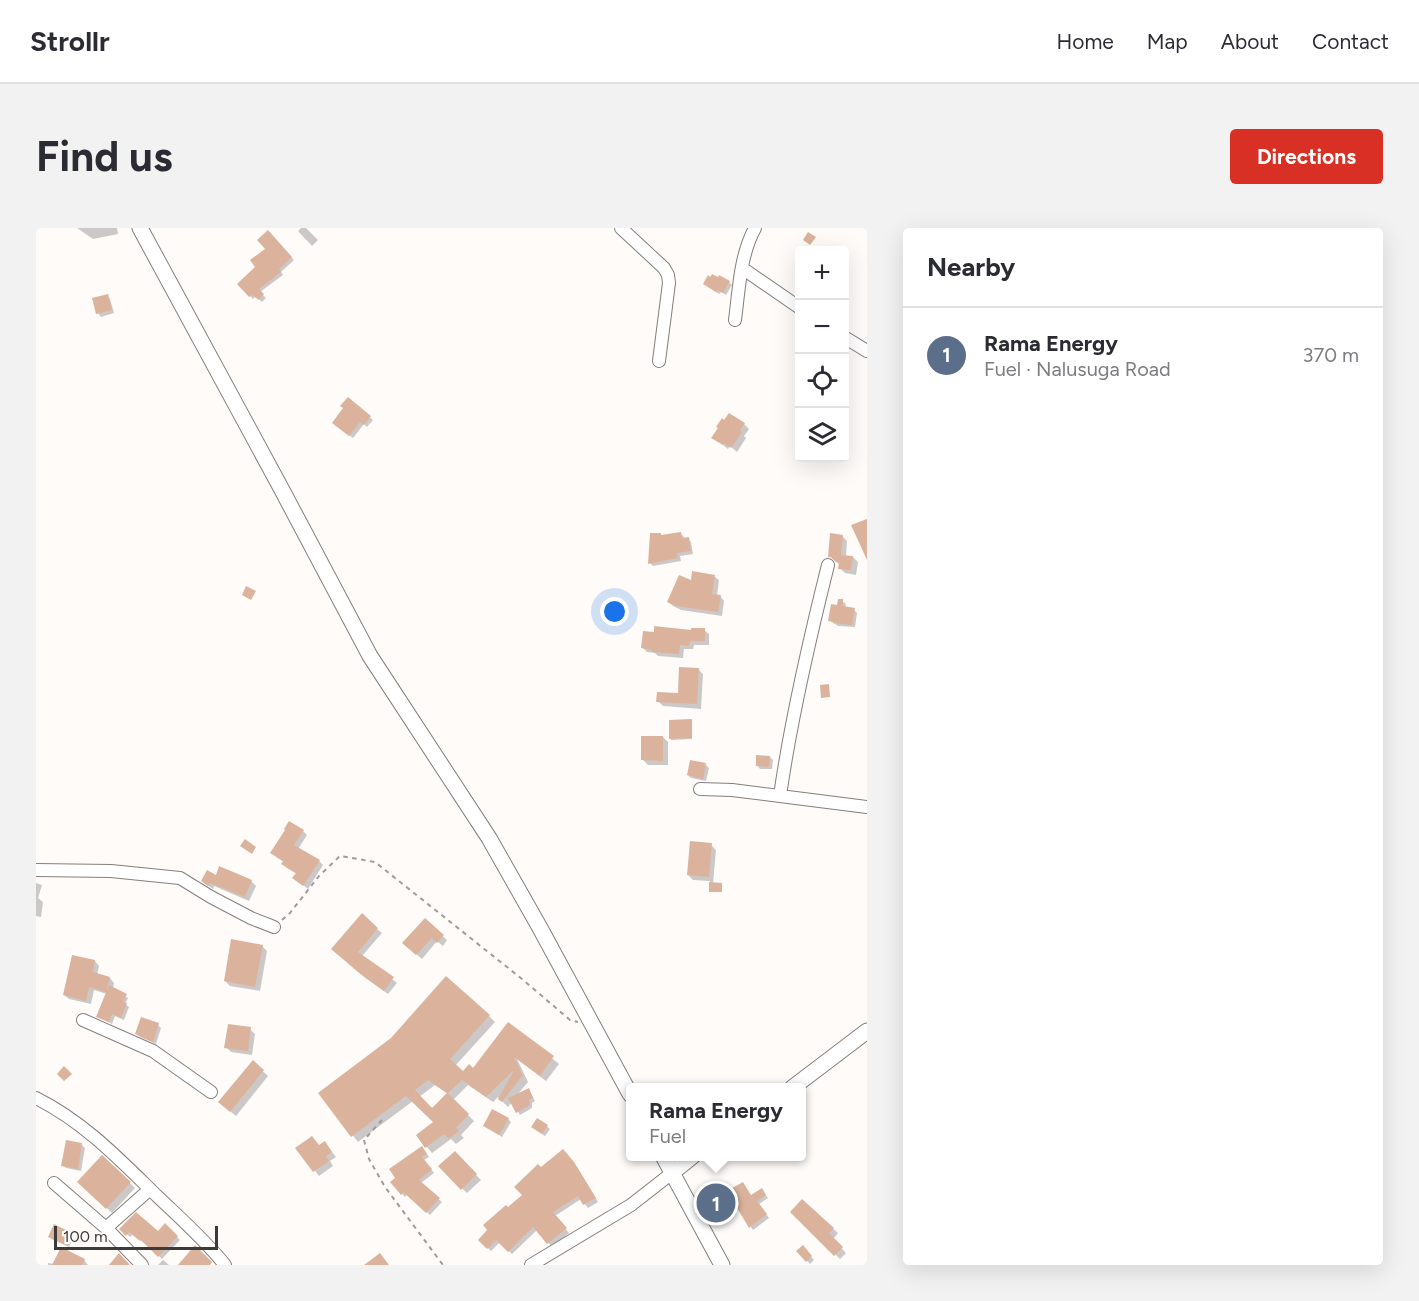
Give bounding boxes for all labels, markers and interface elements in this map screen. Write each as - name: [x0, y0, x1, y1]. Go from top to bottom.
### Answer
- text: Strollr: [30, 24, 110, 58]
- text: Home: [1057, 29, 1114, 54]
- text: Map: [1147, 29, 1188, 54]
- text: About: [1221, 29, 1279, 54]
- text: Contact: [1312, 29, 1389, 54]
- button: Directions: [1230, 129, 1383, 184]
- text: Find us: [36, 131, 173, 182]
- map controls: [795, 246, 849, 462]
- button: +: [795, 246, 849, 300]
- text: Nearby: [927, 251, 1015, 283]
- button: −: [795, 300, 849, 354]
- text: Rama Energy: [984, 330, 1118, 357]
- text: 1: [942, 343, 951, 367]
- text: 370 m: [1303, 343, 1359, 367]
- button: locate: [795, 354, 849, 408]
- text: Fuel · Nalusuga Road: [984, 357, 1171, 381]
- button: layers: [795, 408, 849, 462]
- your location: [600, 597, 629, 626]
- popup: [626, 1083, 806, 1161]
- text: Rama Energy: [649, 1097, 783, 1124]
- text: Fuel: [649, 1124, 686, 1148]
- pin: 1: [696, 1180, 736, 1226]
- scale bar: [54, 1223, 218, 1250]
- text: 100 m: [63, 1227, 108, 1246]

